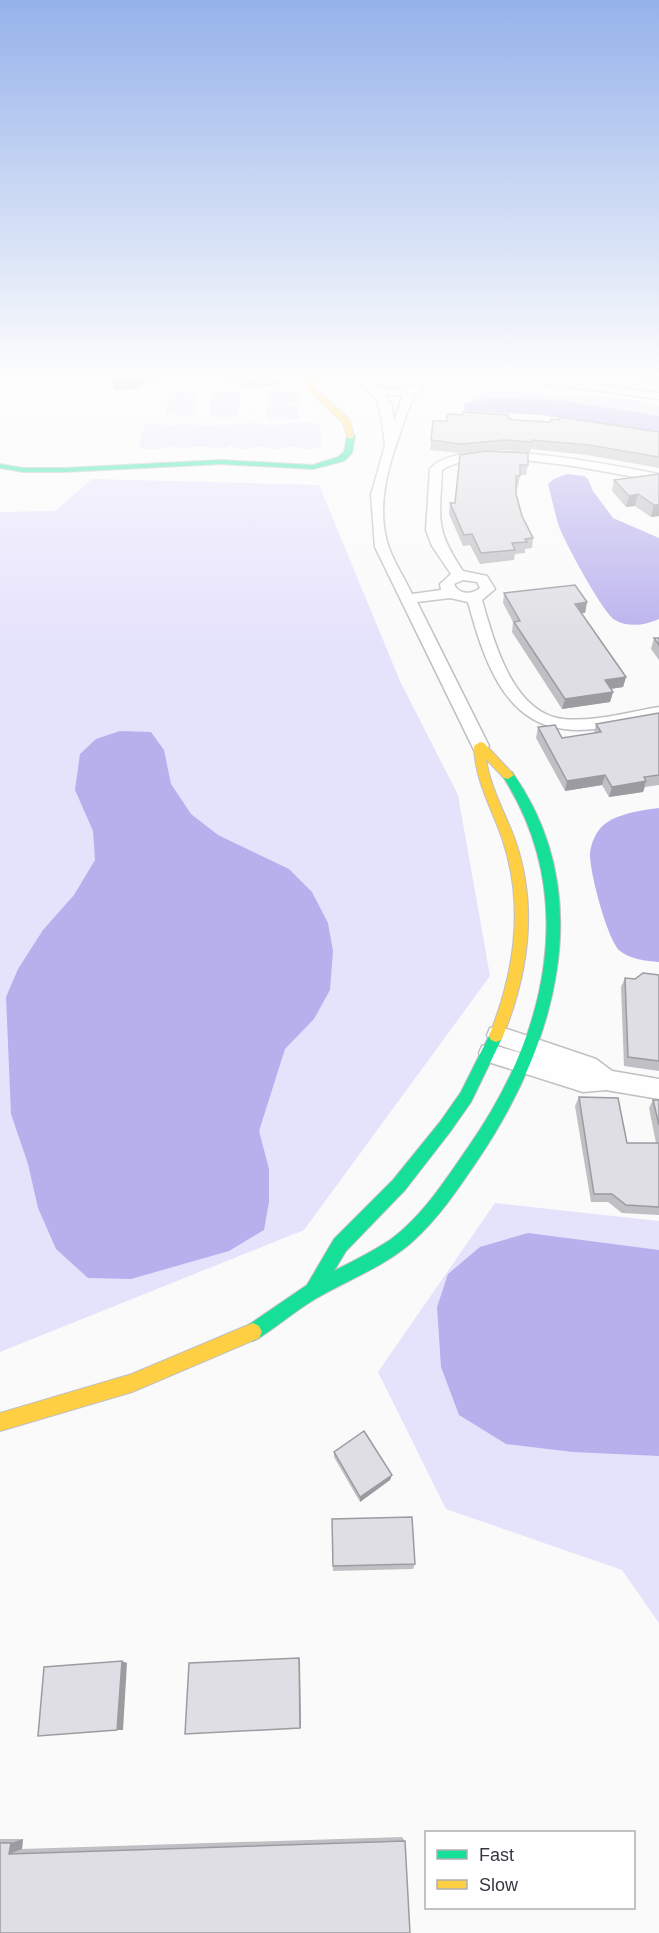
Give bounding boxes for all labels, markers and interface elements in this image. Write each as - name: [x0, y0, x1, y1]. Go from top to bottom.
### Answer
- legend: [425, 1831, 635, 1909]
- text: Fast: [479, 1845, 514, 1865]
- text: Slow: [479, 1875, 519, 1895]

